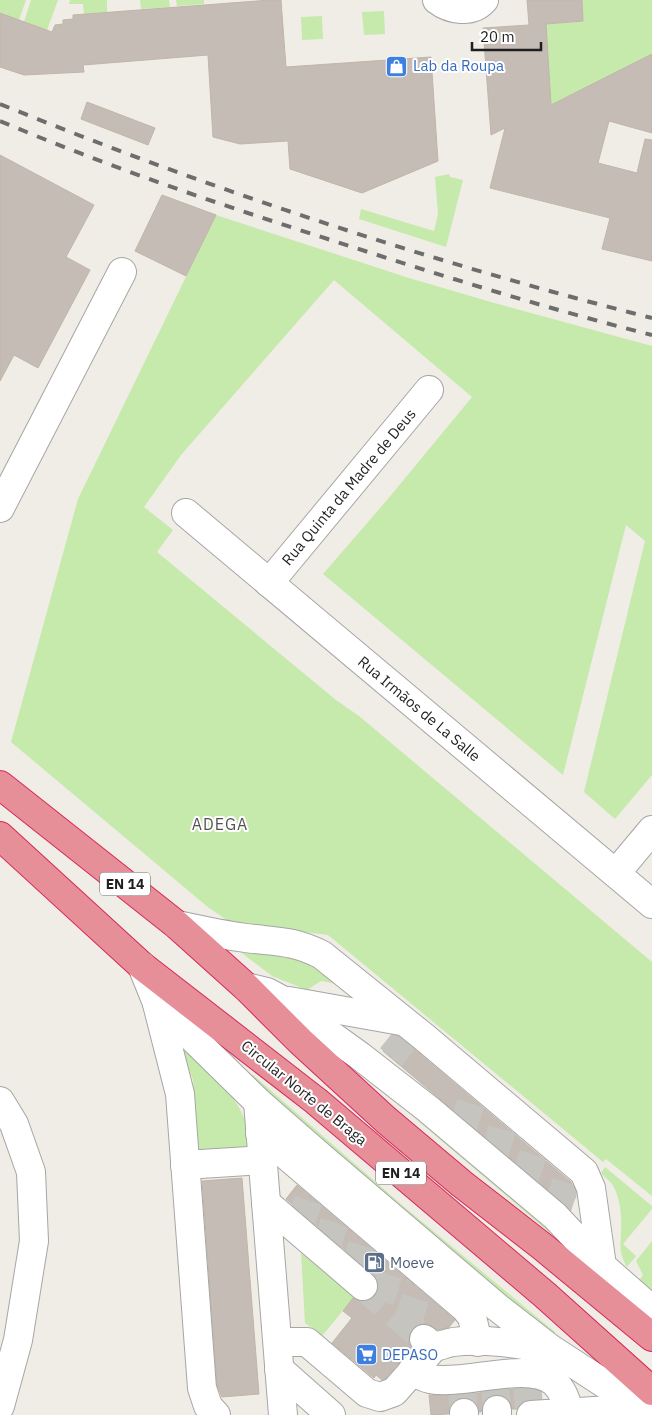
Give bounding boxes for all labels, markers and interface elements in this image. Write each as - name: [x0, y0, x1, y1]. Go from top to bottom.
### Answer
- scale bar: [472, 20, 541, 52]
- text: 20 m: [480, 27, 515, 46]
- shop icon: Lab da Roupa: [385, 54, 409, 78]
- place label: Lab da Roupa: [413, 56, 504, 75]
- street label: Rua Quinta da Madre de Deus: [277, 404, 420, 569]
- street label: Rua Irmãos de La Salle: [354, 652, 484, 765]
- district label: ADEGA: [192, 814, 248, 834]
- road number: EN 14: [100, 872, 150, 896]
- street label: Circular Norte de Braga: [237, 1036, 371, 1149]
- road number: EN 14: [376, 1162, 426, 1184]
- fuel station icon: Moeve: [362, 1251, 386, 1275]
- place label: Moeve: [390, 1253, 434, 1272]
- supermarket icon: DEPASO: [354, 1343, 378, 1367]
- place label: DEPASO: [382, 1345, 438, 1364]

